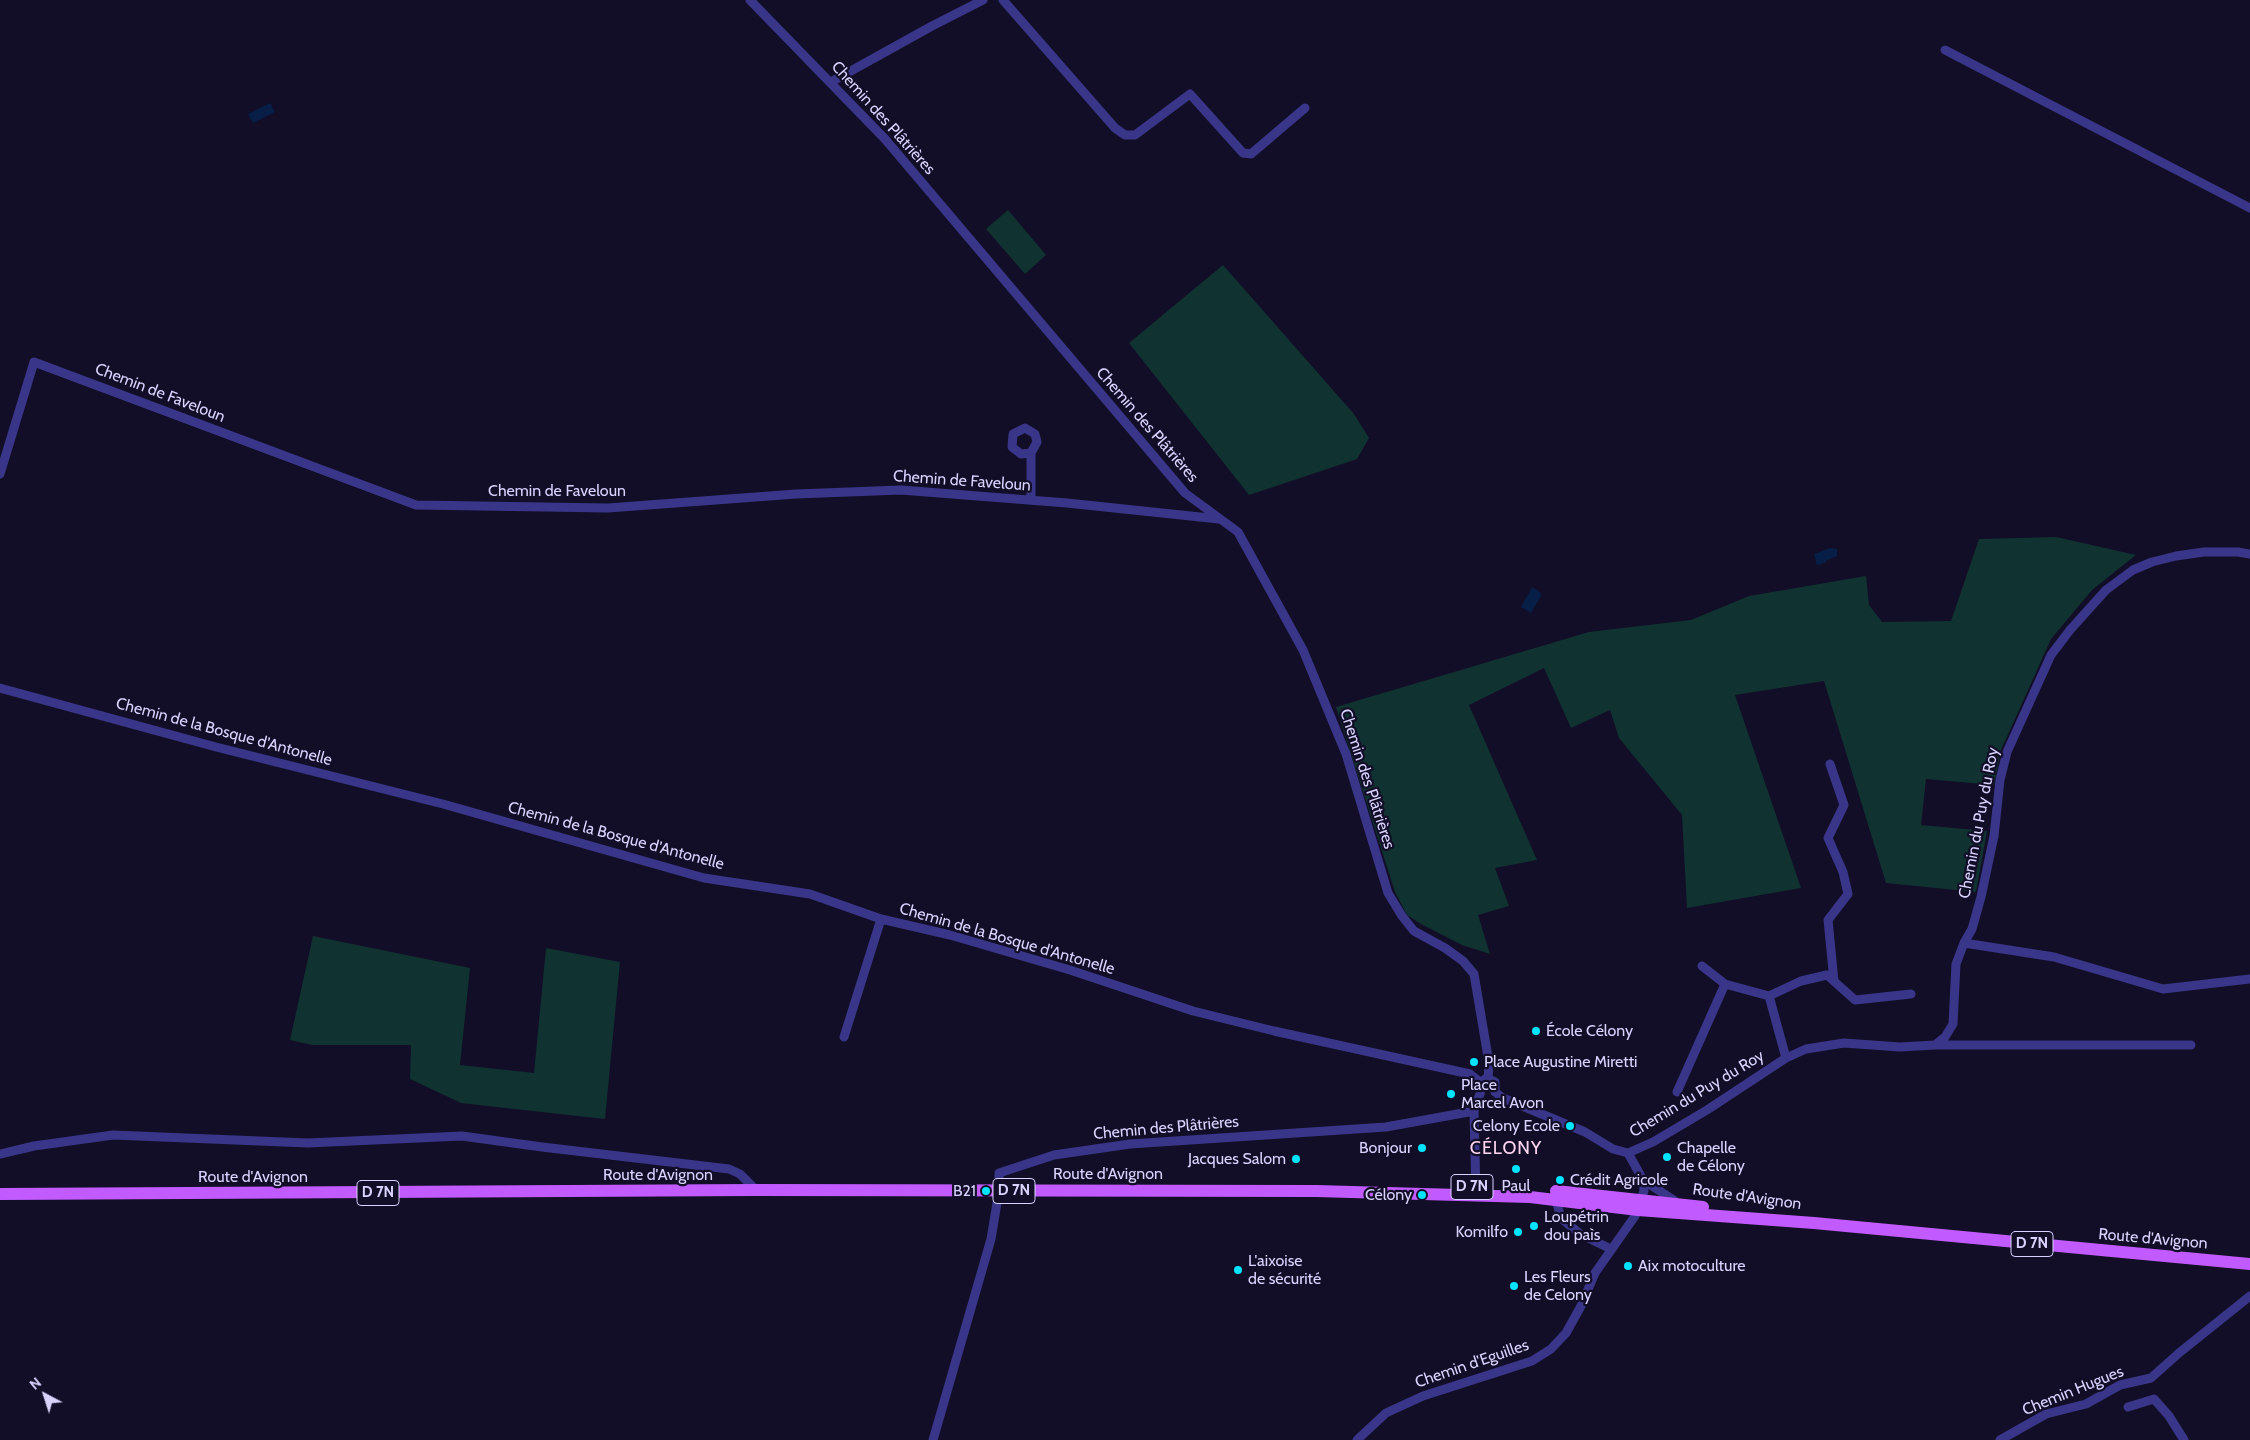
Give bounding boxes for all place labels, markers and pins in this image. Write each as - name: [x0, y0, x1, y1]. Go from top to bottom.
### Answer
- place label: École Célony: [1546, 1021, 1633, 1041]
- marker: École Célony: [1530, 1025, 1542, 1037]
- place label: Place Augustine Miretti: [1484, 1052, 1637, 1072]
- marker: Place Augustine Miretti: [1468, 1056, 1480, 1068]
- place label: Place Marcel Avon: [1461, 1075, 1544, 1113]
- marker: Place Marcel Avon: [1445, 1088, 1457, 1100]
- place label: Celony Ecole: [1473, 1116, 1560, 1136]
- marker: Celony Ecole: [1564, 1120, 1576, 1132]
- place label: Bonjour: [1359, 1138, 1412, 1158]
- place label: Chapelle de Célony: [1677, 1138, 1745, 1176]
- marker: Bonjour: [1416, 1142, 1428, 1154]
- place label: Jacques Salom: [1188, 1149, 1286, 1169]
- marker: Chapelle de Célony: [1661, 1151, 1673, 1163]
- marker: Jacques Salom: [1290, 1153, 1302, 1165]
- marker: Paul: [1510, 1163, 1522, 1175]
- place label: Crédit Agricole: [1570, 1170, 1668, 1190]
- marker: Crédit Agricole: [1554, 1174, 1566, 1186]
- place label: Paul: [1502, 1176, 1530, 1196]
- place label: B21: [953, 1181, 976, 1201]
- marker: B21: [980, 1185, 992, 1197]
- place label: Célony: [1365, 1185, 1412, 1205]
- marker: Célony: [1416, 1189, 1428, 1201]
- place label: Loupétrin dou paìs: [1544, 1207, 1609, 1245]
- marker: Loupétrin dou paìs: [1528, 1220, 1540, 1232]
- place label: Komilfo: [1456, 1222, 1508, 1242]
- marker: Komilfo: [1512, 1226, 1524, 1238]
- place label: L'aixoise de sécurité: [1248, 1251, 1321, 1289]
- place label: Aix motoculture: [1638, 1256, 1745, 1276]
- marker: Aix motoculture: [1622, 1260, 1634, 1272]
- marker: L'aixoise de sécurité: [1232, 1264, 1244, 1276]
- place label: Les Fleurs de Celony: [1524, 1267, 1592, 1305]
- marker: Les Fleurs de Celony: [1508, 1280, 1520, 1292]

